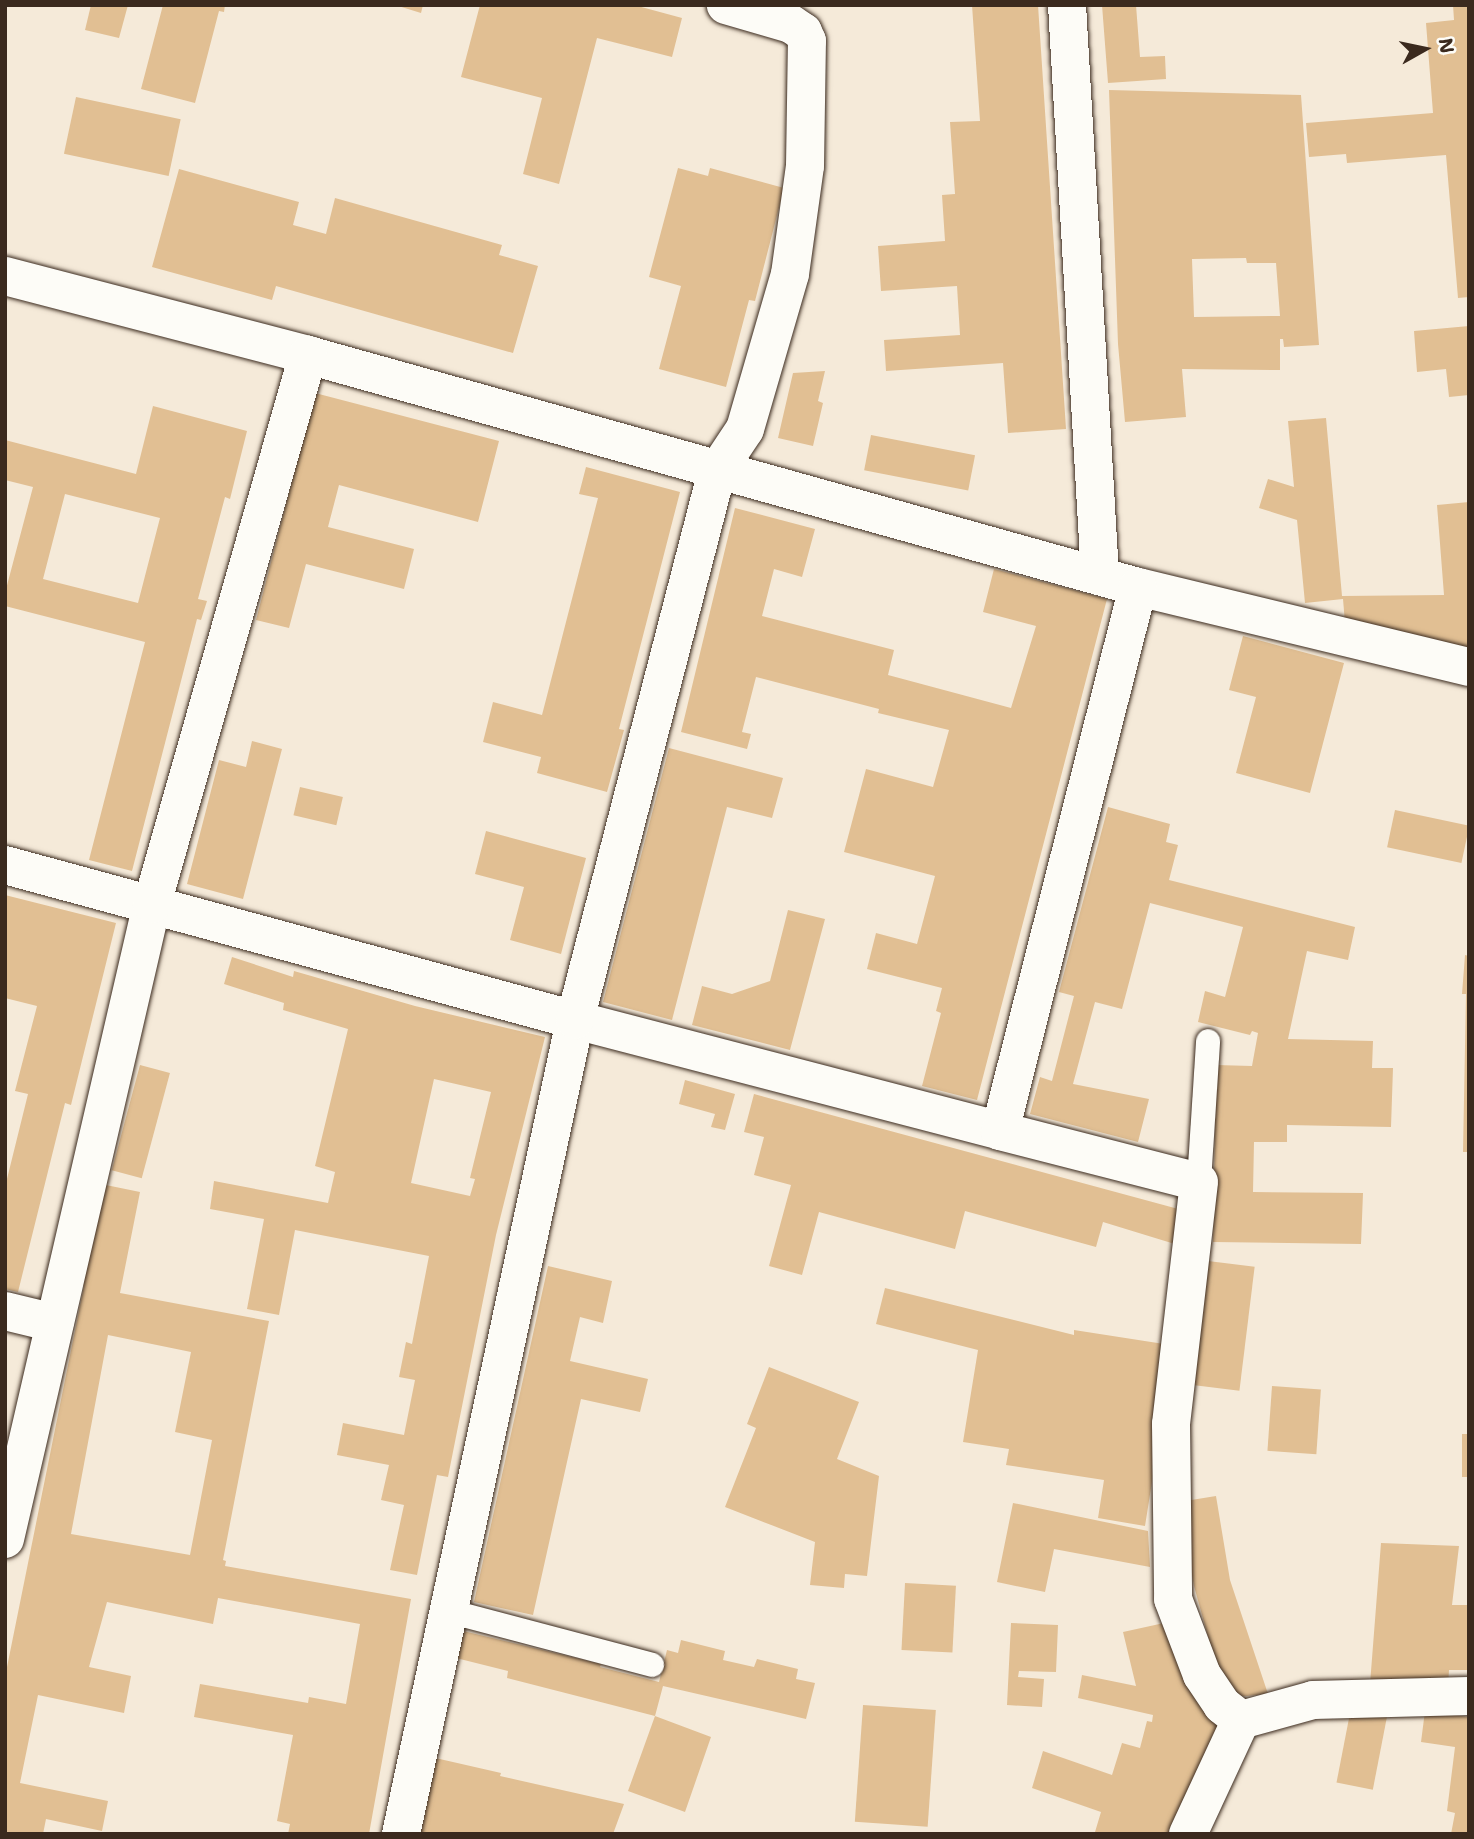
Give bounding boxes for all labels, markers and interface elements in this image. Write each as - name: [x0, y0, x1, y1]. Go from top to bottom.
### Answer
- north arrow: [1390, 14, 1460, 84]
- text: N: [1433, 36, 1460, 55]

